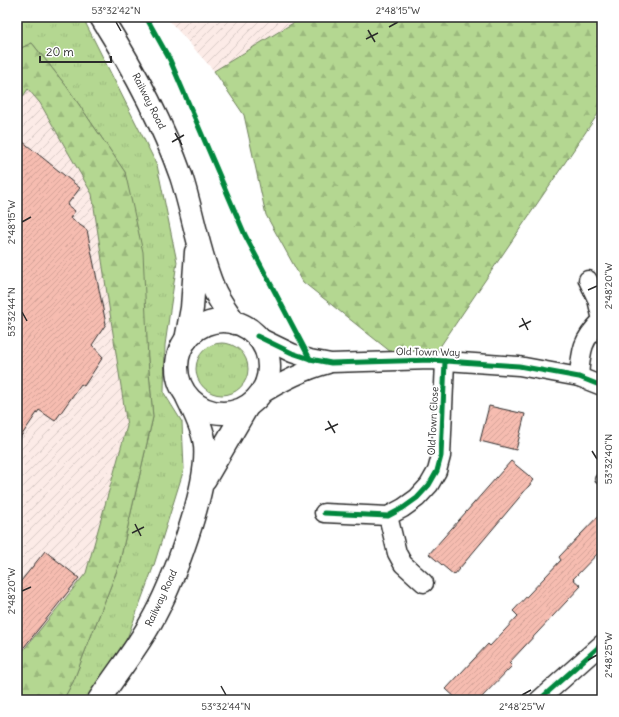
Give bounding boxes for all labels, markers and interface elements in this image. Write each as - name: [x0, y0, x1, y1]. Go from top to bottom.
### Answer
- text: 53°32'42"N: [91, 4, 141, 17]
- text: 2°48'15"W: [376, 4, 420, 17]
- scale bar: [40, 38, 111, 64]
- text: 20 m: [46, 44, 74, 59]
- street label: Railway Road: [129, 71, 169, 131]
- text: 2°48'15"W: [5, 200, 18, 244]
- text: 2°48'20"W: [602, 263, 615, 309]
- text: 53°32'44"N: [5, 287, 18, 337]
- street label: Old Town Way: [396, 345, 460, 359]
- street label: Old Town Close: [425, 386, 441, 456]
- text: 53°32'40"N: [602, 434, 615, 484]
- street label: Railway Road: [142, 567, 180, 629]
- text: 2°48'20"W: [5, 568, 18, 614]
- text: 2°48'25"W: [602, 632, 615, 678]
- text: 53°32'44"N: [201, 700, 251, 713]
- text: 2°48'25"W: [499, 700, 545, 713]

